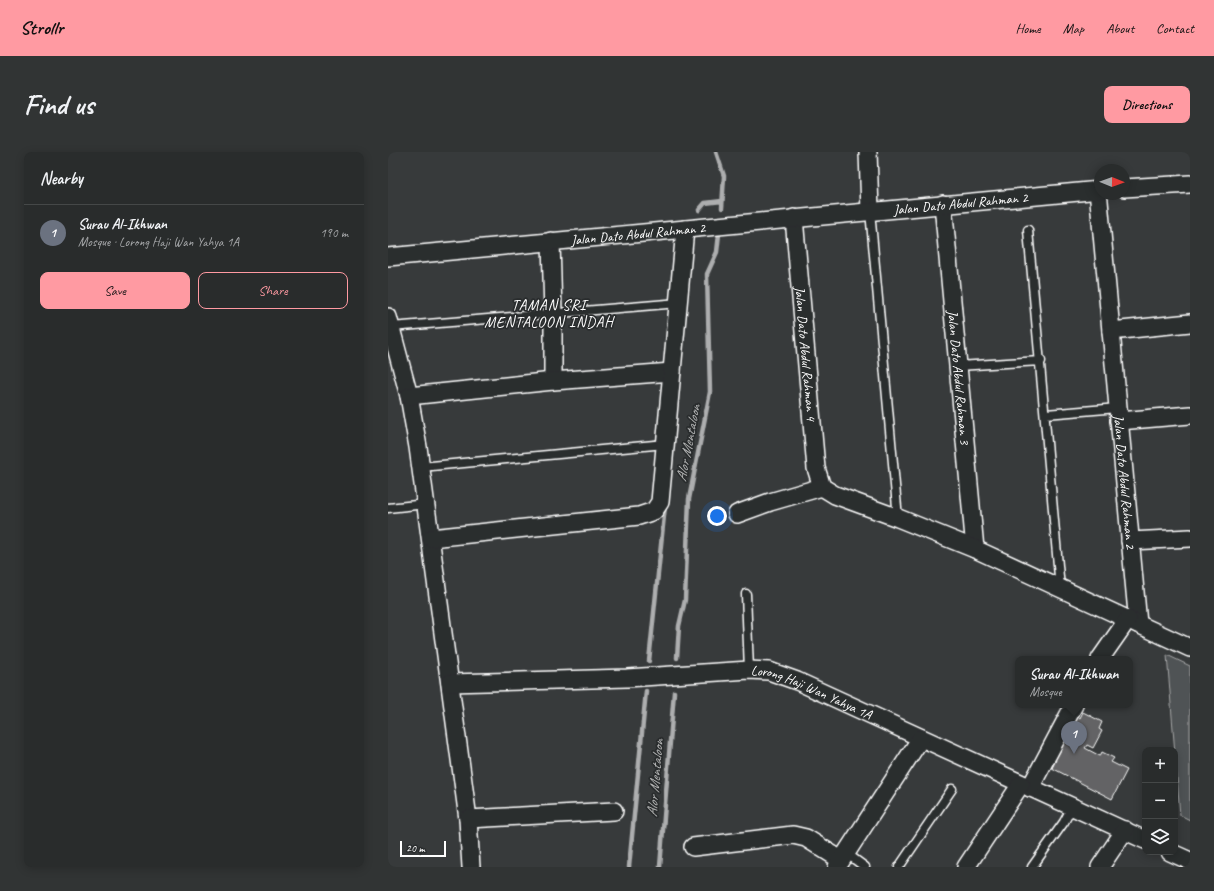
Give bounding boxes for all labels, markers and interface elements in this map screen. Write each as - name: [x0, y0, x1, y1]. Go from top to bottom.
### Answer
- text: Strollr: [20, 16, 63, 40]
- text: Home: [1015, 20, 1041, 37]
- text: Map: [1063, 20, 1084, 37]
- text: About: [1106, 20, 1134, 37]
- text: Contact: [1156, 20, 1194, 37]
- button: Directions: [1104, 86, 1190, 123]
- text: Find us: [24, 87, 94, 122]
- north arrow: [1094, 164, 1130, 200]
- text: Nearby: [40, 168, 83, 189]
- street label: Jalan Dato Abdul Rahman 2: [892, 189, 1030, 218]
- text: Surau Al-Ikhwan: [78, 215, 167, 234]
- street label: Jalan Dato Abdul Rahman 2: [569, 219, 708, 249]
- text: 1: [50, 225, 56, 241]
- text: 190 m: [320, 225, 348, 241]
- text: Mosque · Lorong Haji Wan Yahya 1A: [78, 234, 239, 250]
- button: Save: [40, 272, 190, 309]
- button: Share: [198, 272, 348, 309]
- street label: Jalan Dato Abdul Rahman 4: [791, 285, 820, 423]
- district label: TAMAN SRI MENTALOON INDAH: [484, 296, 615, 332]
- street label: Jalan Dato Abdul Rahman 3: [944, 308, 973, 447]
- water label: Alor Mentaloon: [672, 402, 705, 483]
- street label: Jalan Dato Abdul Rahman 2: [1110, 413, 1139, 551]
- your location: [707, 506, 727, 526]
- popup: [1015, 656, 1133, 708]
- street label: Lorong Haji Wan Yahya 1A: [751, 662, 875, 723]
- text: Surau Al-Ikhwan: [1030, 665, 1118, 684]
- text: Mosque: [1030, 684, 1062, 700]
- pin: 1: [1061, 721, 1087, 754]
- water label: Alor Mentaloon: [643, 737, 668, 818]
- map controls: [1142, 747, 1178, 855]
- button: +: [1142, 747, 1178, 783]
- button: −: [1142, 783, 1178, 819]
- button: layers: [1142, 819, 1178, 855]
- scale bar: [400, 839, 446, 858]
- text: 20 m: [406, 841, 425, 855]

